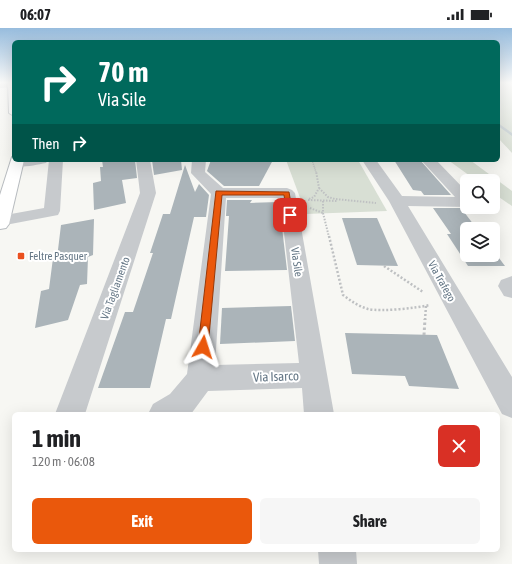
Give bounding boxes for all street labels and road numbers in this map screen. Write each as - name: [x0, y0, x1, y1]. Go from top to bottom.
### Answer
- street label: Via Sile: [289, 247, 305, 277]
- street label: Via Tagliamento: [98, 255, 132, 321]
- street label: Via Trafego: [426, 259, 458, 303]
- street label: Via Isarco: [253, 368, 299, 385]

